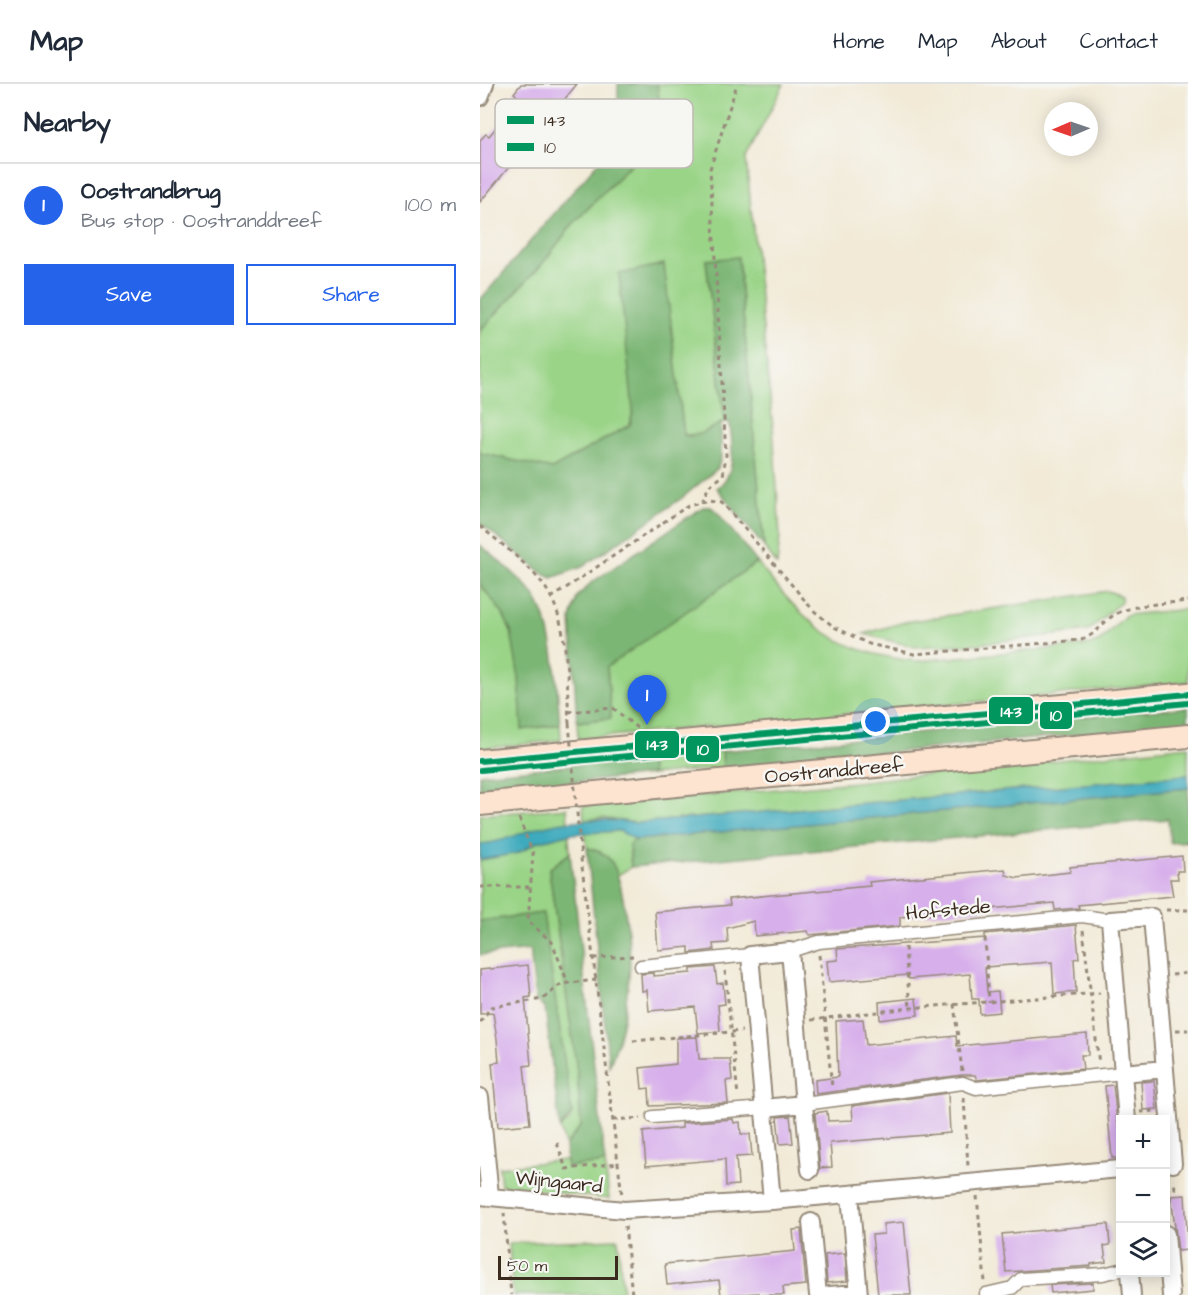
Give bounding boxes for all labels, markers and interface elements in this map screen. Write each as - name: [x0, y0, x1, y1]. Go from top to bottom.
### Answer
- text: Map: [30, 22, 83, 61]
- text: Home: [833, 27, 885, 56]
- text: Map: [918, 27, 958, 56]
- text: About: [991, 27, 1047, 56]
- text: Contact: [1080, 27, 1158, 56]
- legend: [495, 99, 693, 168]
- north arrow: [1044, 102, 1098, 156]
- text: Nearby: [24, 105, 111, 141]
- text: 143: [544, 110, 565, 132]
- text: 10: [544, 137, 556, 159]
- text: Oostrandbrug: [81, 176, 221, 207]
- text: 1: [42, 191, 45, 219]
- text: 100 m: [405, 191, 456, 219]
- text: Bus stop · Oostranddreef: [81, 207, 322, 235]
- button: Save: [24, 264, 234, 325]
- button: Share: [246, 264, 456, 325]
- pin: 1: [628, 676, 666, 725]
- line badge: 143: [988, 696, 1034, 725]
- text: 143: [1000, 701, 1022, 723]
- line badge: 10: [1039, 701, 1073, 730]
- text: 10: [1050, 705, 1062, 727]
- your location: [861, 707, 890, 736]
- line badge: 143: [634, 730, 680, 759]
- text: 143: [646, 734, 668, 756]
- line badge: 10: [685, 735, 720, 763]
- text: 10: [697, 739, 709, 761]
- street label: Oostranddreef: [764, 751, 905, 791]
- street label: Hofstede: [904, 892, 992, 928]
- map controls: [1116, 1115, 1170, 1277]
- button: +: [1116, 1115, 1170, 1169]
- street label: Wijngaard: [514, 1164, 604, 1201]
- button: −: [1116, 1169, 1170, 1223]
- button: layers: [1116, 1223, 1170, 1277]
- scale bar: [498, 1253, 618, 1280]
- text: 50 m: [507, 1255, 547, 1277]

